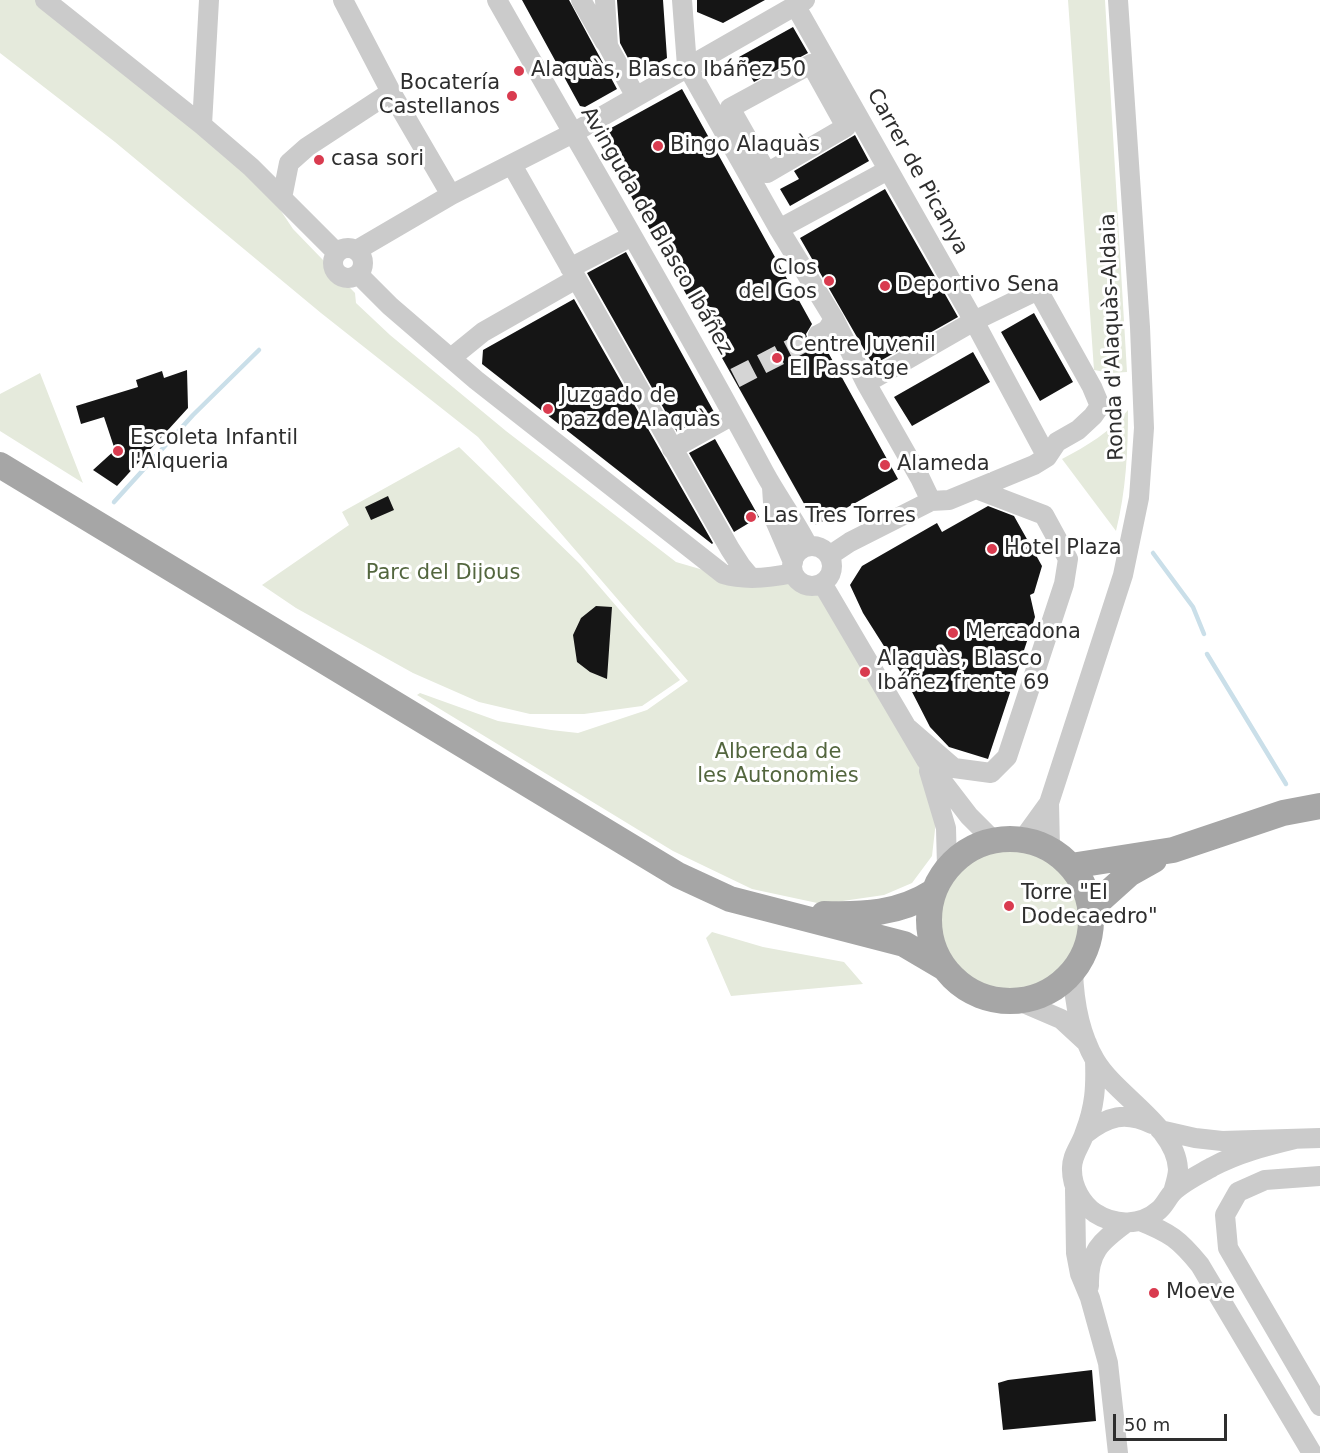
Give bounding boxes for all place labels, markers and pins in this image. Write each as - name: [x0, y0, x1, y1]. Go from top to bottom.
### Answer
- place label: Alaquàs, Blasco Ibáñez 50: [531, 58, 806, 84]
- marker: Alaquàs, Blasco Ibáñez 50: [512, 64, 526, 78]
- place label: Bocatería Castellanos: [379, 71, 500, 121]
- marker: Bocatería Castellanos: [505, 89, 519, 103]
- place label: Bingo Alaquàs: [670, 133, 820, 159]
- marker: Bingo Alaquàs: [651, 139, 665, 153]
- place label: casa sori: [331, 147, 424, 173]
- marker: casa sori: [312, 153, 326, 167]
- place label: Clos del Gos: [738, 256, 817, 306]
- place label: Deportivo Sena: [897, 273, 1059, 299]
- marker: Clos del Gos: [822, 274, 836, 288]
- marker: Deportivo Sena: [878, 279, 892, 293]
- place label: Centre Juvenil El Passatge: [789, 333, 936, 383]
- marker: Centre Juvenil El Passatge: [770, 351, 784, 365]
- place label: Juzgado de paz de Alaquàs: [560, 384, 720, 434]
- marker: Juzgado de paz de Alaquàs: [541, 402, 555, 416]
- place label: Escoleta Infantil l'Alqueria: [130, 426, 298, 476]
- marker: Escoleta Infantil l'Alqueria: [111, 444, 125, 458]
- place label: Alameda: [897, 452, 990, 478]
- marker: Alameda: [878, 458, 892, 472]
- place label: Las Tres Torres: [763, 504, 916, 530]
- marker: Las Tres Torres: [744, 510, 758, 524]
- place label: Hotel Plaza: [1004, 536, 1122, 562]
- marker: Hotel Plaza: [985, 542, 999, 556]
- place label: Mercadona: [965, 620, 1081, 646]
- marker: Mercadona: [946, 626, 960, 640]
- place label: Alaquàs, Blasco Ibáñez frente 69: [877, 647, 1050, 697]
- marker: Alaquàs, Blasco Ibáñez frente 69: [858, 665, 872, 679]
- place label: Torre "El Dodecaedro": [1021, 881, 1158, 931]
- marker: Torre "El Dodecaedro": [1002, 899, 1016, 913]
- place label: Moeve: [1166, 1280, 1235, 1306]
- marker: Moeve: [1147, 1286, 1161, 1300]

